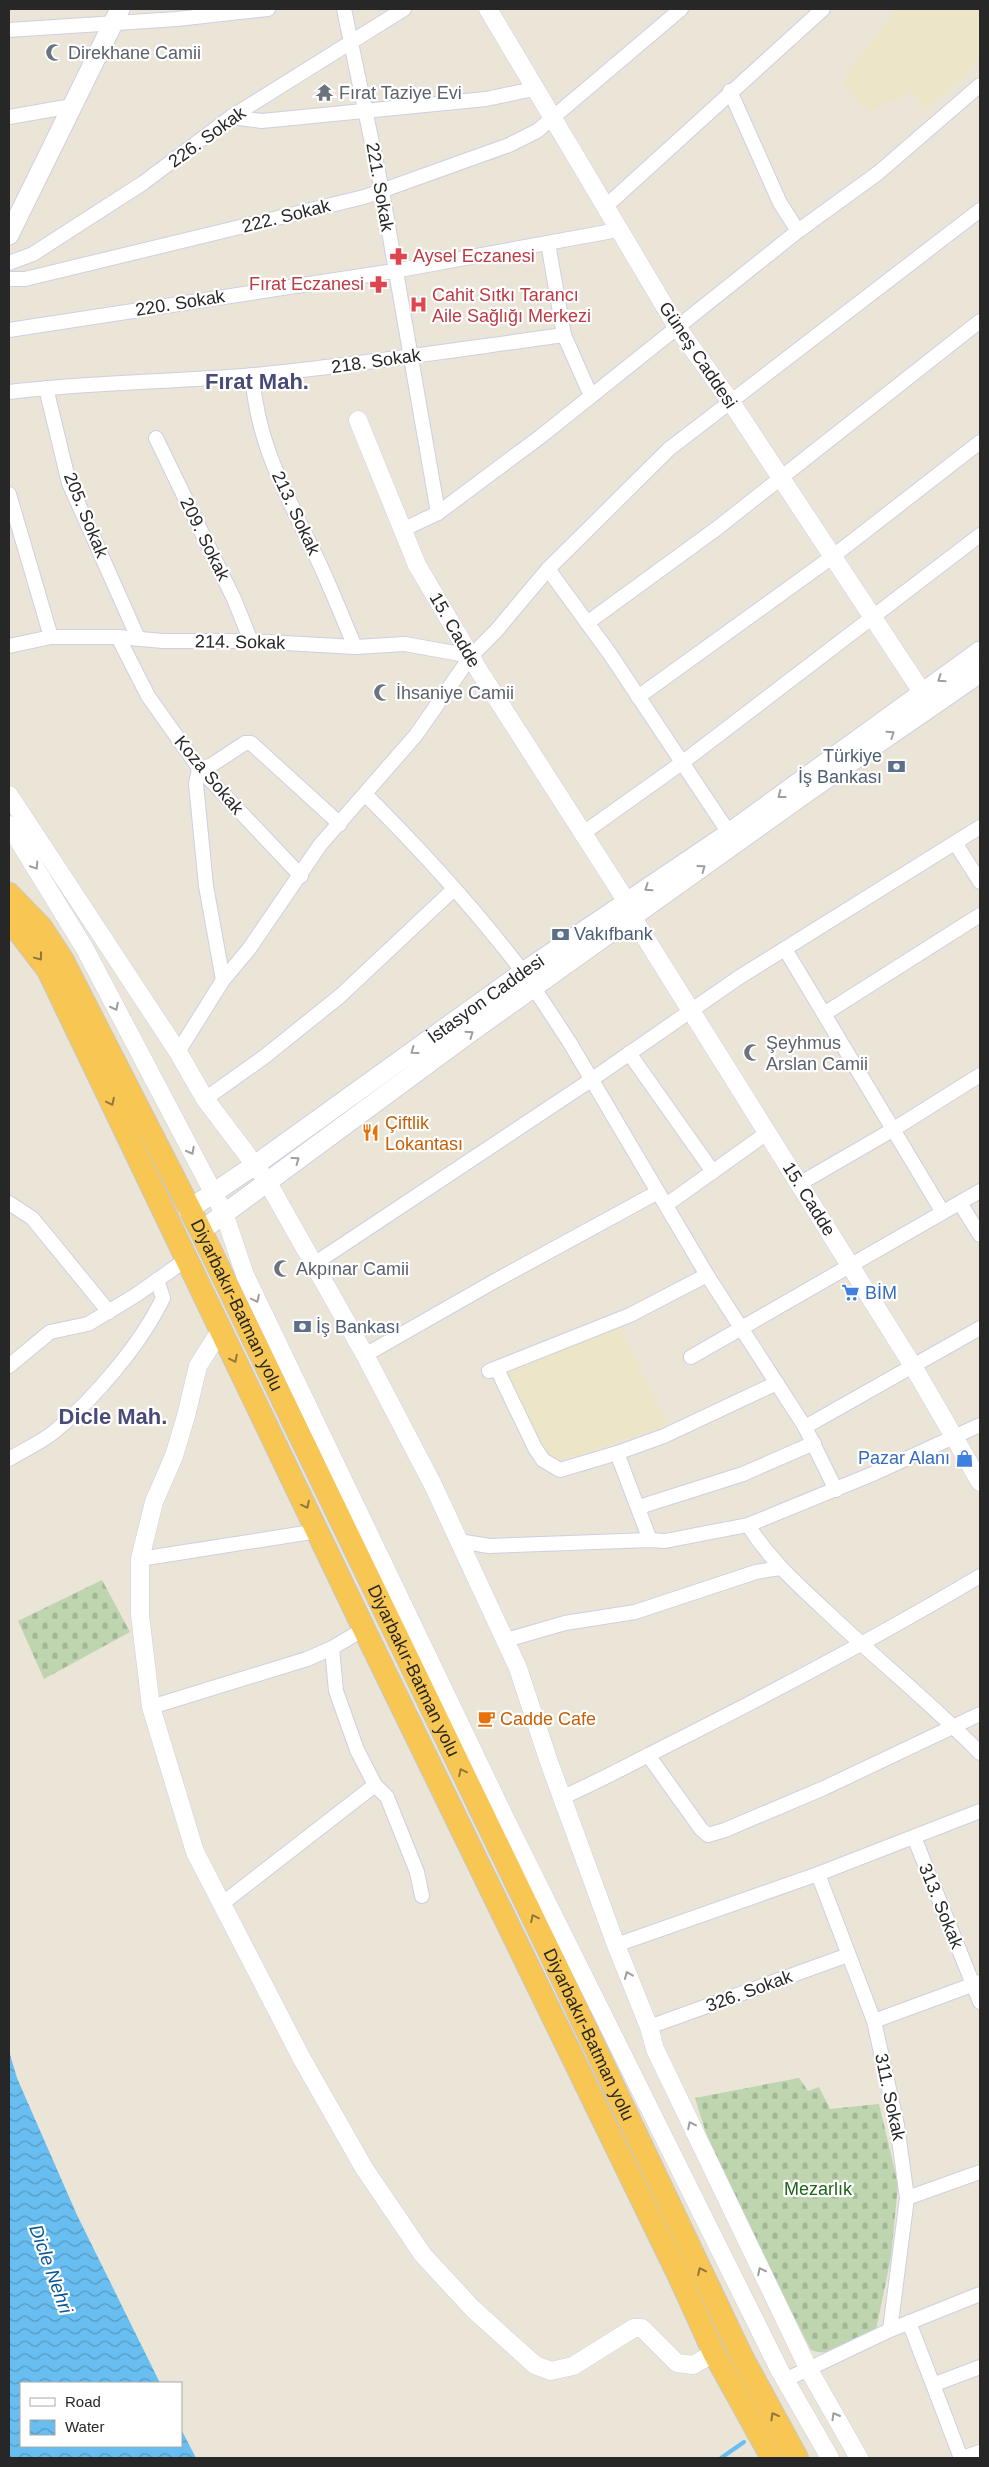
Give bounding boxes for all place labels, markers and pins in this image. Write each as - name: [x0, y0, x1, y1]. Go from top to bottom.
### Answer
- mosque icon: Direkhane Camii: [44, 43, 64, 63]
- place label: Direkhane Camii: [68, 43, 201, 63]
- temple icon: Fırat Taziye Evi: [315, 83, 335, 103]
- place label: Fırat Taziye Evi: [339, 83, 462, 103]
- pharmacy icon: Aysel Eczanesi: [389, 246, 409, 266]
- place label: Aysel Eczanesi: [413, 246, 535, 266]
- place label: Fırat Eczanesi: [249, 274, 364, 294]
- pharmacy icon: Fırat Eczanesi: [368, 274, 388, 294]
- place label: Cahit Sıtkı Tarancı Aile Sağlığı Merkezi: [432, 285, 591, 326]
- hospital icon: Cahit Sıtkı Tarancı Aile Sağlığı Merkezi: [408, 295, 428, 315]
- mosque icon: İhsaniye Camii: [372, 683, 392, 703]
- place label: İhsaniye Camii: [396, 683, 514, 703]
- place label: Türkiye İş Bankası: [798, 746, 882, 787]
- bank icon: Türkiye İş Bankası: [886, 756, 906, 776]
- bank icon: Vakıfbank: [550, 924, 570, 944]
- place label: Vakıfbank: [574, 924, 654, 944]
- place label: Şeyhmus Arslan Camii: [766, 1033, 868, 1074]
- mosque icon: Şeyhmus Arslan Camii: [742, 1043, 762, 1063]
- place label: Çiftlik Lokantası: [385, 1113, 463, 1154]
- restaurant icon: Çiftlik Lokantası: [361, 1123, 381, 1143]
- mosque icon: Akpınar Camii: [272, 1259, 292, 1279]
- place label: Akpınar Camii: [296, 1259, 409, 1279]
- supermarket icon: BİM: [841, 1283, 861, 1303]
- place label: BİM: [865, 1283, 897, 1303]
- bank icon: İş Bankası: [292, 1317, 312, 1337]
- place label: İş Bankası: [316, 1317, 400, 1337]
- place label: Pazar Alanı: [858, 1448, 950, 1468]
- shop icon: Pazar Alanı: [954, 1448, 974, 1468]
- cafe icon: Cadde Cafe: [476, 1709, 496, 1729]
- place label: Cadde Cafe: [500, 1709, 596, 1729]

